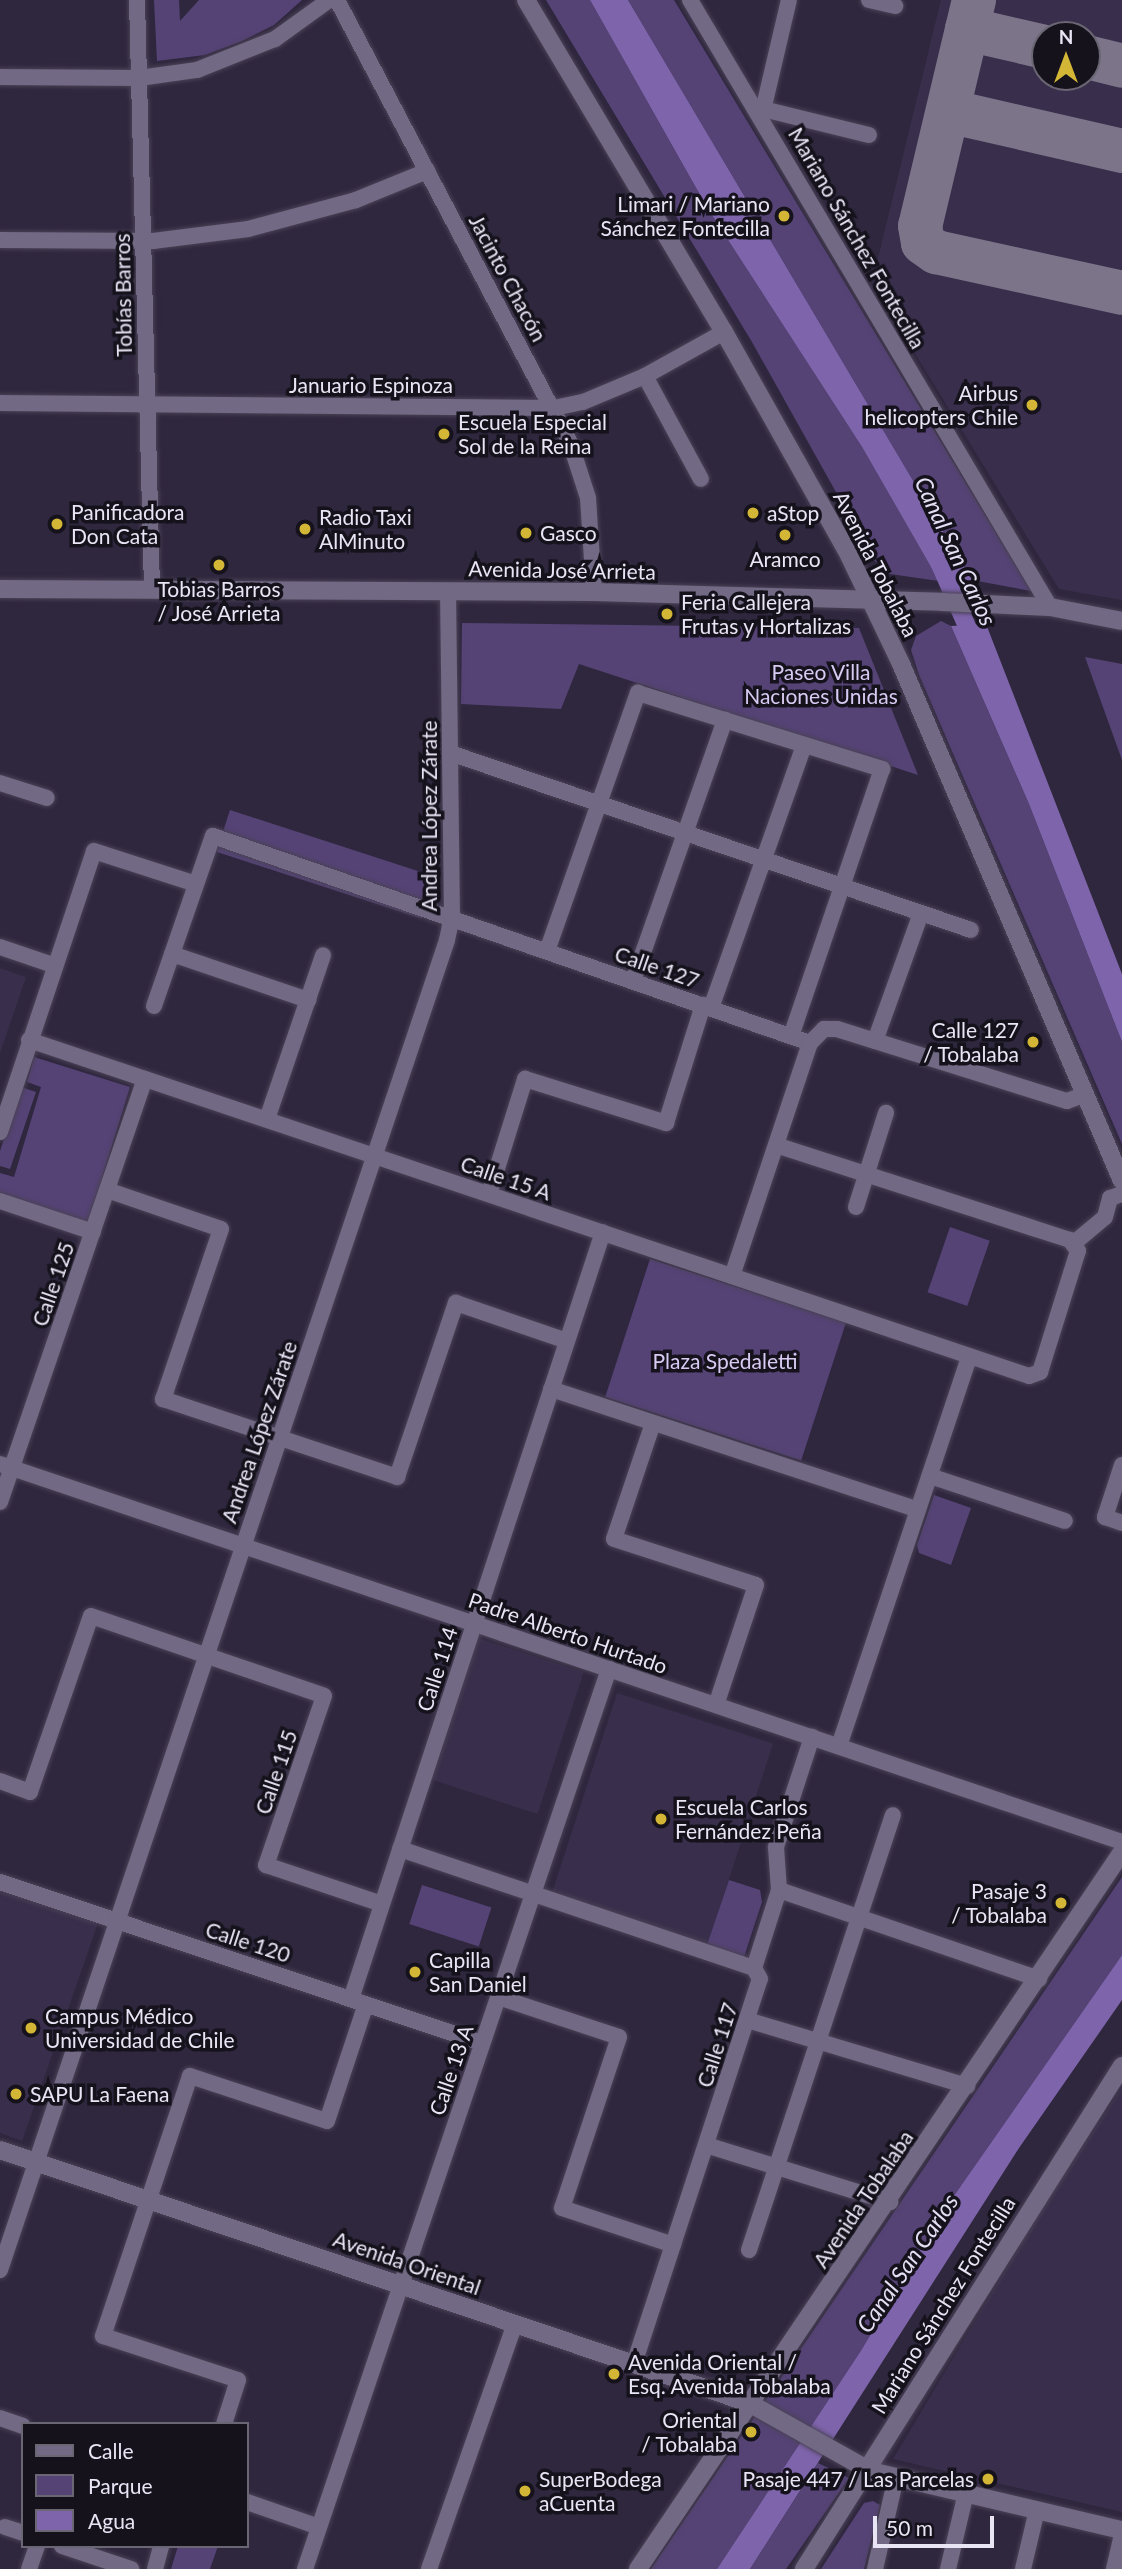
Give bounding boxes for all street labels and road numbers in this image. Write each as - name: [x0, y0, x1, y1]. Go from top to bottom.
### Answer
- street label: Mariano Sánchez Fontecilla: [783, 123, 931, 353]
- street label: Jacinto Chacón: [464, 210, 552, 346]
- street label: Tobías Barros: [109, 233, 137, 357]
- street label: Januario Espinoza: [289, 372, 453, 398]
- street label: Avenida Tobalaba: [828, 487, 924, 641]
- street label: Avenida José Arrieta: [467, 556, 657, 584]
- street label: Andrea López Zárate: [416, 721, 442, 911]
- street label: Calle 127: [612, 941, 702, 993]
- street label: Calle 15 A: [457, 1151, 555, 1205]
- street label: Calle 125: [27, 1239, 79, 1329]
- street label: Andrea López Zárate: [216, 1338, 302, 1526]
- street label: Padre Alberto Hurtado: [465, 1587, 671, 1679]
- street label: Calle 114: [412, 1624, 462, 1714]
- street label: Calle 115: [250, 1727, 302, 1817]
- street label: Calle 120: [203, 1917, 293, 1967]
- street label: Calle 117: [692, 2000, 742, 2090]
- street label: Calle 13 A: [424, 2021, 478, 2119]
- street label: Avenida Tobalaba: [808, 2125, 918, 2273]
- street label: Mariano Sánchez Fontecilla: [866, 2192, 1020, 2418]
- street label: Avenida Oriental: [330, 2226, 484, 2300]

